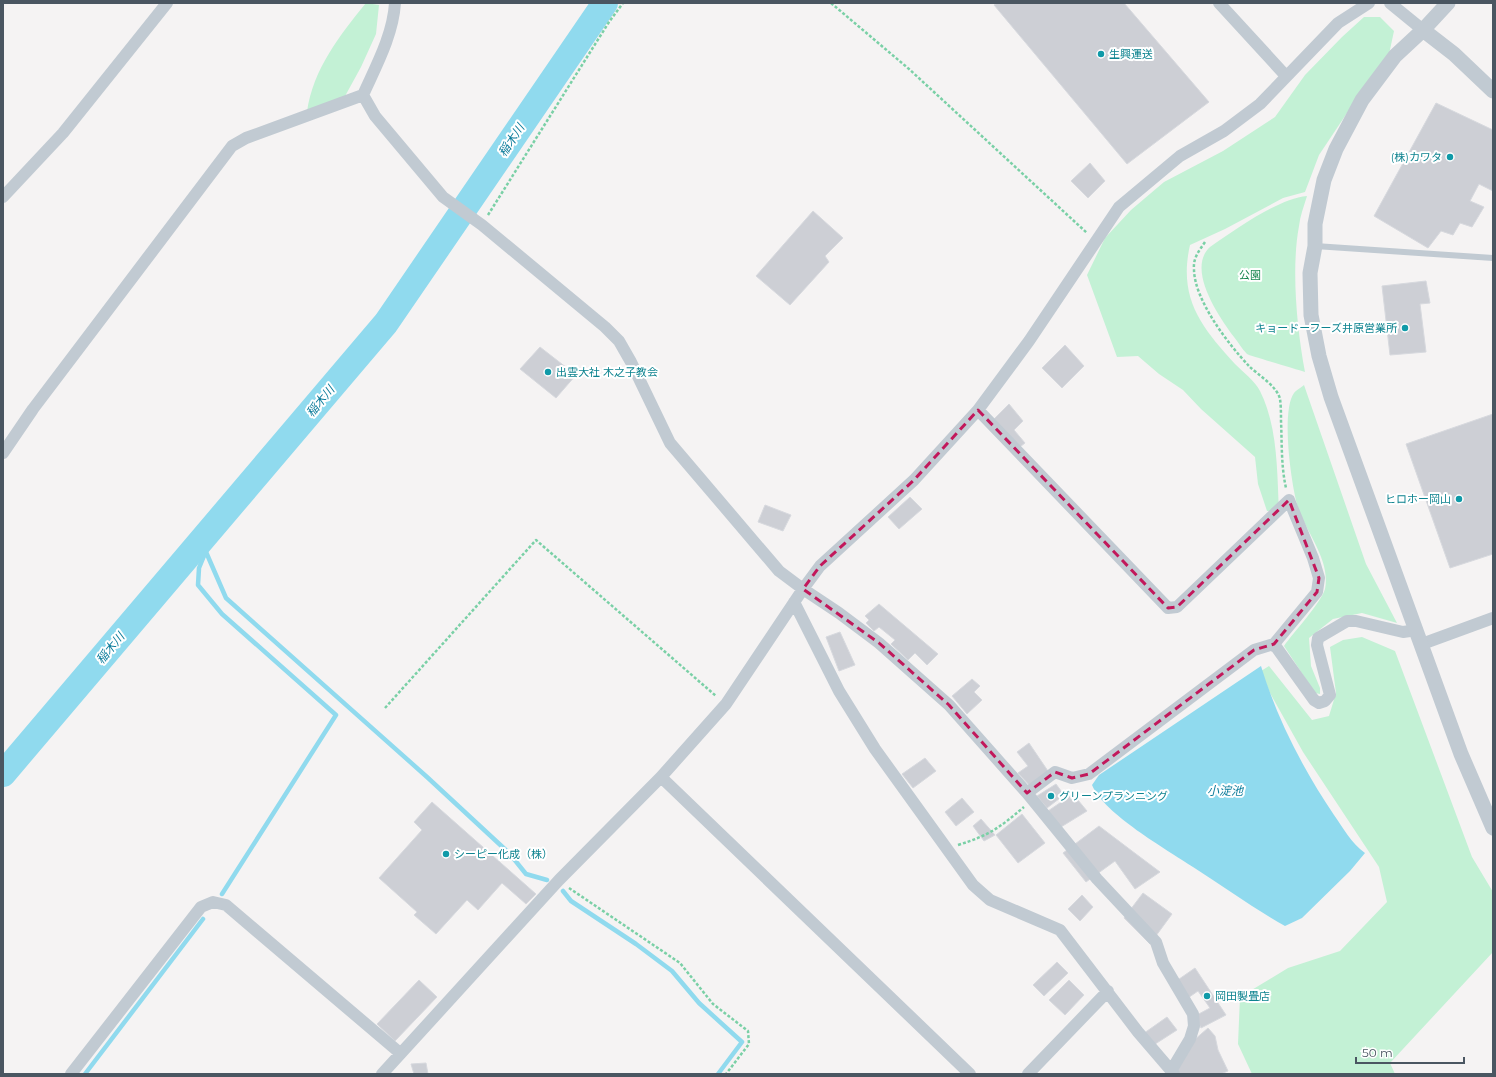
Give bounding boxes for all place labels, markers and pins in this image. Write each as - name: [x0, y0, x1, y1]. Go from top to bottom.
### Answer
- place label: 生興運送: [1109, 47, 1153, 61]
- marker: 生興運送: [1096, 49, 1106, 59]
- place label: (株)カワタ: [1391, 150, 1442, 164]
- marker: (株)カワタ: [1445, 152, 1455, 162]
- place label: キョードーフーズ井原営業所: [1255, 321, 1398, 335]
- marker: キョードーフーズ井原営業所: [1400, 323, 1410, 333]
- place label: 出雲大社 木之子教会: [556, 365, 658, 379]
- marker: 出雲大社 木之子教会: [543, 367, 553, 377]
- place label: ヒロホー岡山: [1385, 492, 1451, 506]
- marker: ヒロホー岡山: [1454, 494, 1464, 504]
- place label: グリーンプランニング: [1059, 789, 1168, 803]
- marker: グリーンプランニング: [1046, 791, 1056, 801]
- place label: シーピー化成（株）: [454, 847, 553, 861]
- marker: シーピー化成（株）: [441, 849, 451, 859]
- place label: 岡田製畳店: [1215, 989, 1270, 1003]
- marker: 岡田製畳店: [1202, 991, 1212, 1001]

